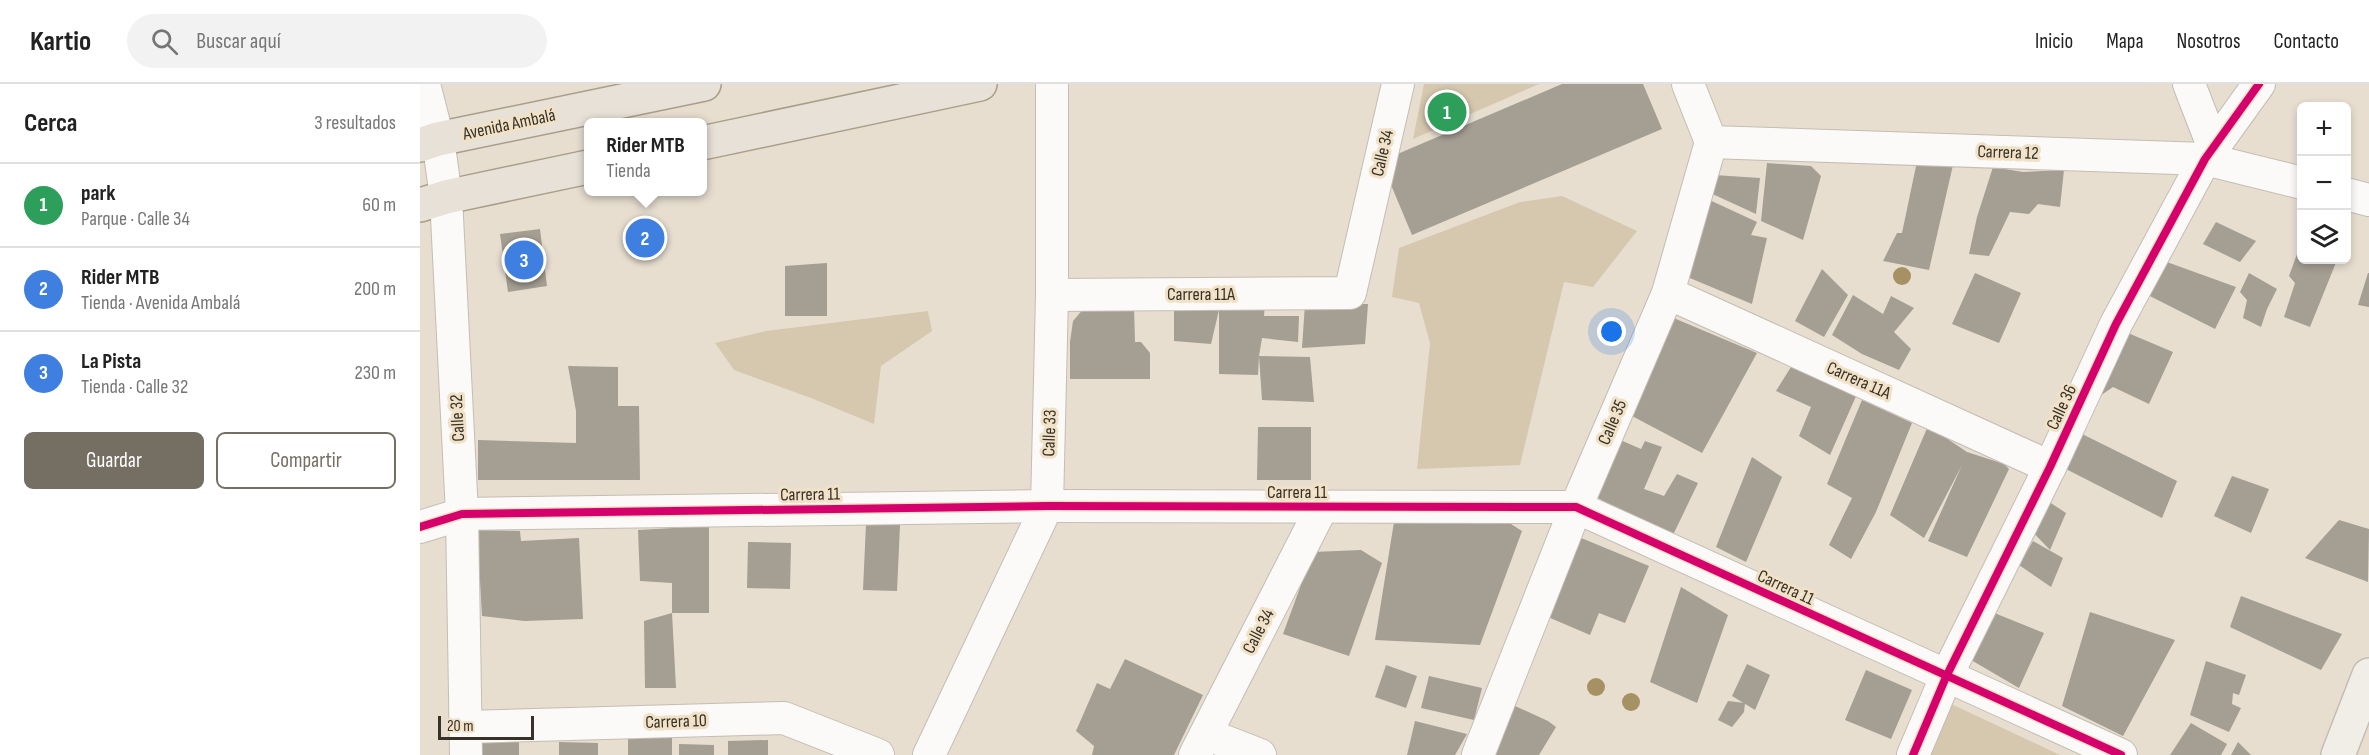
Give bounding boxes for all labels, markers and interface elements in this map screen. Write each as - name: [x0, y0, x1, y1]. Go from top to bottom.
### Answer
- search box: [127, 14, 547, 68]
- text: Kartio: [30, 25, 91, 58]
- icon: search: [148, 25, 181, 58]
- text: Buscar aquí: [196, 28, 281, 55]
- text: Inicio: [2035, 29, 2073, 54]
- text: Mapa: [2106, 29, 2144, 54]
- text: Nosotros: [2177, 29, 2241, 54]
- text: Contacto: [2274, 29, 2339, 54]
- pin: 1: [1428, 90, 1466, 135]
- map controls: [2297, 102, 2351, 264]
- button: +: [2297, 102, 2351, 156]
- street label: Avenida Ambalá: [460, 104, 557, 145]
- text: Cerca: [24, 108, 77, 139]
- text: 3 resultados: [314, 111, 396, 135]
- popup: [584, 118, 707, 196]
- street label: Calle 34: [1367, 127, 1398, 178]
- text: Rider MTB: [606, 132, 685, 159]
- street label: Carrera 12: [1977, 141, 2039, 164]
- button: −: [2297, 156, 2351, 210]
- text: Tienda: [606, 159, 651, 183]
- text: park: [81, 180, 116, 207]
- text: 1: [40, 193, 47, 217]
- text: 60 m: [362, 193, 396, 217]
- text: Parque · Calle 34: [81, 207, 190, 231]
- button: layers: [2297, 210, 2351, 264]
- pin: 2: [626, 216, 664, 260]
- pin: 3: [504, 238, 544, 282]
- text: Rider MTB: [81, 264, 159, 291]
- text: 2: [39, 277, 48, 301]
- text: 200 m: [354, 277, 396, 301]
- street label: Carrera 11A: [1167, 284, 1235, 305]
- text: Tienda · Avenida Ambalá: [81, 291, 240, 315]
- your location: [1597, 317, 1626, 346]
- text: La Pista: [81, 348, 141, 375]
- street label: Carrera 11A: [1824, 357, 1894, 404]
- text: 3: [39, 361, 48, 385]
- text: 230 m: [354, 361, 396, 385]
- text: Tienda · Calle 32: [81, 375, 188, 399]
- street label: Calle 36: [2042, 381, 2081, 433]
- street label: Calle 32: [446, 394, 469, 442]
- street label: Calle 35: [1594, 396, 1631, 448]
- street label: Calle 33: [1038, 409, 1061, 457]
- button: Guardar: [24, 432, 204, 489]
- button: Compartir: [216, 432, 396, 489]
- street label: Carrera 11: [1267, 482, 1328, 503]
- street label: Carrera 11: [780, 483, 841, 506]
- street label: Carrera 11: [1754, 565, 1818, 610]
- street label: Calle 34: [1238, 605, 1279, 657]
- street label: Carrera 10: [645, 710, 707, 733]
- scale bar: [438, 713, 534, 740]
- text: 20 m: [447, 717, 474, 736]

